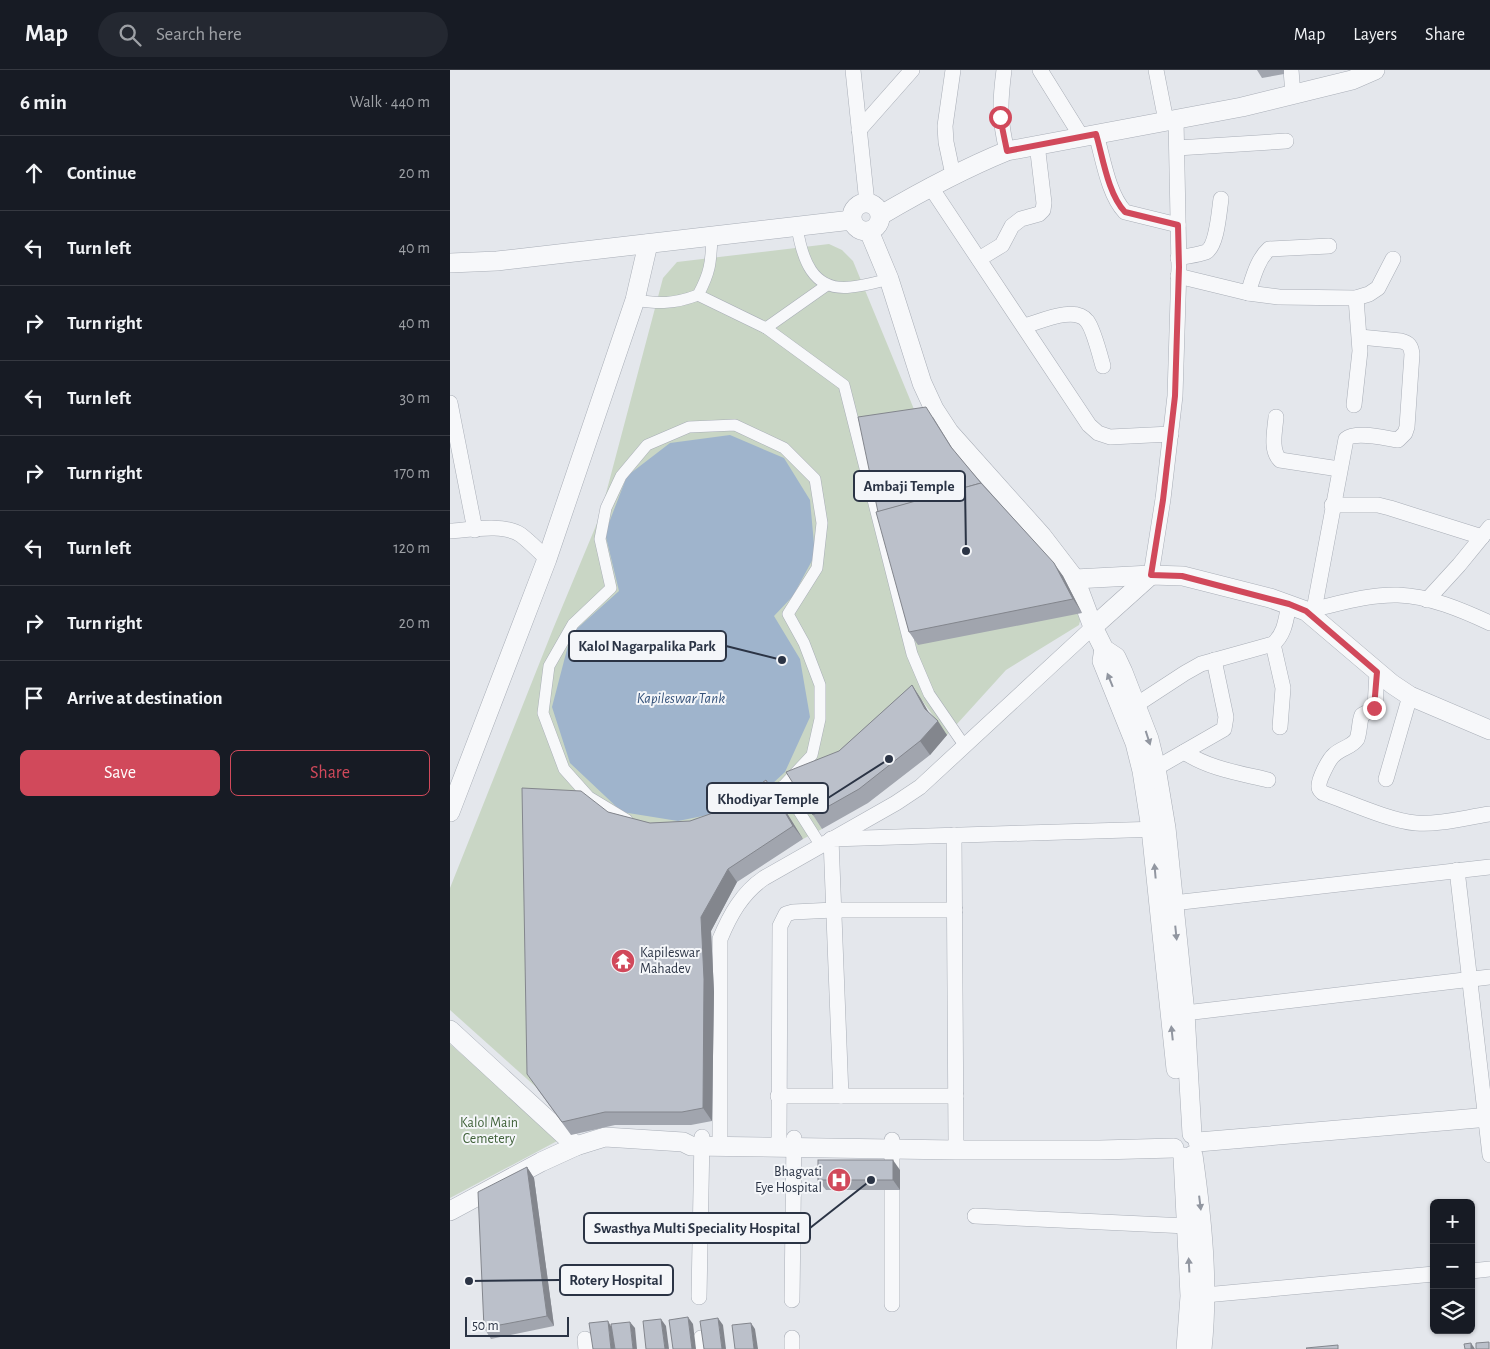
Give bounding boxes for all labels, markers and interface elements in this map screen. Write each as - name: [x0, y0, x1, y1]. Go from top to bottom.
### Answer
- search box: [98, 12, 448, 57]
- icon: search: [116, 21, 144, 49]
- text: Map: [25, 22, 68, 46]
- text: Search here: [156, 25, 242, 44]
- text: Map: [1294, 26, 1325, 44]
- text: Layers: [1353, 26, 1397, 44]
- text: Share: [1425, 26, 1465, 44]
- text: 6 min: [20, 92, 67, 113]
- text: Walk · 440 m: [350, 94, 430, 110]
- route start: [989, 106, 1012, 129]
- icon: ahead: [20, 159, 48, 187]
- text: Continue: [67, 164, 136, 183]
- text: 20 m: [399, 165, 430, 181]
- icon: left: [20, 234, 48, 262]
- text: Turn left: [67, 239, 131, 258]
- text: 40 m: [398, 240, 430, 256]
- icon: right: [20, 309, 48, 337]
- text: Turn right: [67, 314, 142, 333]
- text: 40 m: [398, 315, 430, 331]
- icon: left: [20, 384, 48, 412]
- text: Turn left: [67, 389, 131, 408]
- text: 30 m: [400, 390, 430, 406]
- icon: right: [20, 459, 48, 487]
- text: Turn right: [67, 464, 142, 483]
- text: 170 m: [394, 465, 430, 481]
- callout: Ambaji Temple: [854, 471, 965, 501]
- text: Ambaji Temple: [863, 479, 955, 494]
- icon: left: [20, 534, 48, 562]
- text: Turn left: [67, 539, 131, 558]
- text: 120 m: [393, 540, 430, 556]
- icon: right: [20, 609, 48, 637]
- text: Turn right: [67, 614, 142, 633]
- text: 20 m: [399, 615, 430, 631]
- callout: Kalol Nagarpalika Park: [569, 631, 726, 661]
- text: Kalol Nagarpalika Park: [578, 639, 716, 654]
- one-way arrow: [1106, 673, 1114, 687]
- icon: arrive: [20, 684, 48, 712]
- text: Arrive at destination: [67, 689, 223, 708]
- water label: Kapileswar Tank: [637, 691, 725, 706]
- route end: [1363, 697, 1386, 720]
- one-way arrow: [1145, 731, 1152, 746]
- button: Save: [20, 750, 220, 796]
- button: Share: [230, 750, 430, 796]
- callout: Khodiyar Temple: [707, 783, 828, 813]
- text: Khodiyar Temple: [717, 792, 819, 807]
- one-way arrow: [1151, 863, 1159, 879]
- one-way arrow: [1172, 926, 1180, 942]
- place label: Kapileswar Mahadev: [640, 946, 700, 976]
- temple icon: Kapileswar Mahadev: [610, 948, 636, 974]
- one-way arrow: [1168, 1024, 1176, 1040]
- park label: Kalol Main Cemetery: [460, 1116, 518, 1146]
- place label: Bhagvati Eye Hospital: [755, 1165, 822, 1195]
- hospital icon: Bhagvati Eye Hospital: [826, 1167, 852, 1193]
- one-way arrow: [1196, 1195, 1204, 1211]
- map controls: [1430, 1199, 1475, 1334]
- button: +: [1430, 1199, 1475, 1244]
- callout: Swasthya Multi Speciality Hospital: [584, 1213, 810, 1243]
- text: Swasthya Multi Speciality Hospital: [594, 1221, 800, 1236]
- button: −: [1430, 1244, 1475, 1289]
- one-way arrow: [1184, 1257, 1192, 1273]
- callout: Rotery Hospital: [560, 1265, 673, 1295]
- text: Rotery Hospital: [569, 1273, 663, 1288]
- button: layers: [1430, 1289, 1475, 1334]
- scale bar: [465, 1314, 569, 1337]
- text: 50 m: [472, 1319, 499, 1333]

